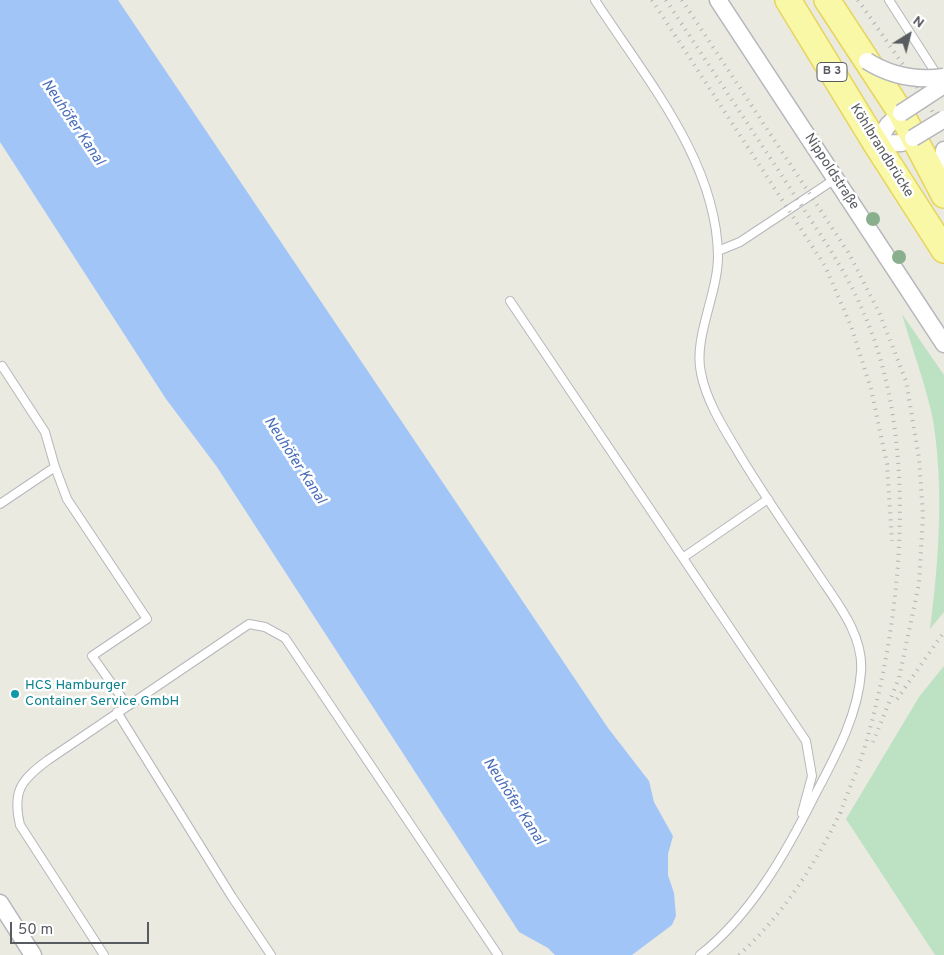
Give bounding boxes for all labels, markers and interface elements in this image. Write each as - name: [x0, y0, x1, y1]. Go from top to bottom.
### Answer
- north arrow: [884, 10, 934, 60]
- text: N: [909, 13, 927, 32]
- road number: B 3: [817, 62, 847, 82]
- water label: Neuhöfer Kanal: [37, 76, 107, 170]
- street label: Köhlbrandbrücke: [845, 101, 917, 201]
- street label: Nippoldstraße: [800, 131, 862, 213]
- water label: Neuhöfer Kanal: [259, 414, 329, 508]
- place label: HCS Hamburger Container Service GmbH: [25, 678, 179, 710]
- marker: HCS Hamburger Container Service GmbH: [9, 688, 21, 700]
- water label: Neuhöfer Kanal: [478, 755, 548, 849]
- scale bar: [12, 912, 151, 944]
- text: 50 m: [18, 921, 53, 940]

